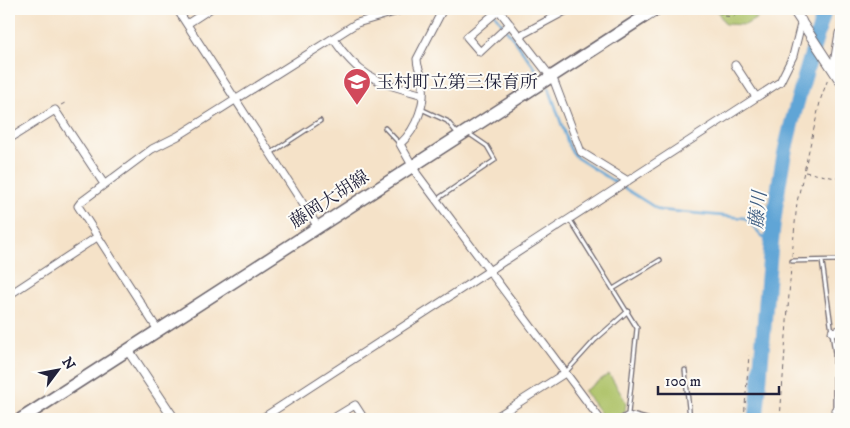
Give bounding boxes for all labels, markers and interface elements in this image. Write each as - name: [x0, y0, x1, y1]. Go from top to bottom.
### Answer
- school or university icon: 玉村町立第三保育所: [342, 67, 372, 106]
- place label: 玉村町立第三保育所: [376, 72, 538, 94]
- street label: 藤岡大胡線: [286, 166, 373, 234]
- water label: 藤川: [745, 188, 772, 230]
- north arrow: [32, 346, 82, 396]
- text: N: [57, 354, 79, 374]
- scale bar: [658, 363, 779, 395]
- text: 100 m: [665, 372, 701, 391]

